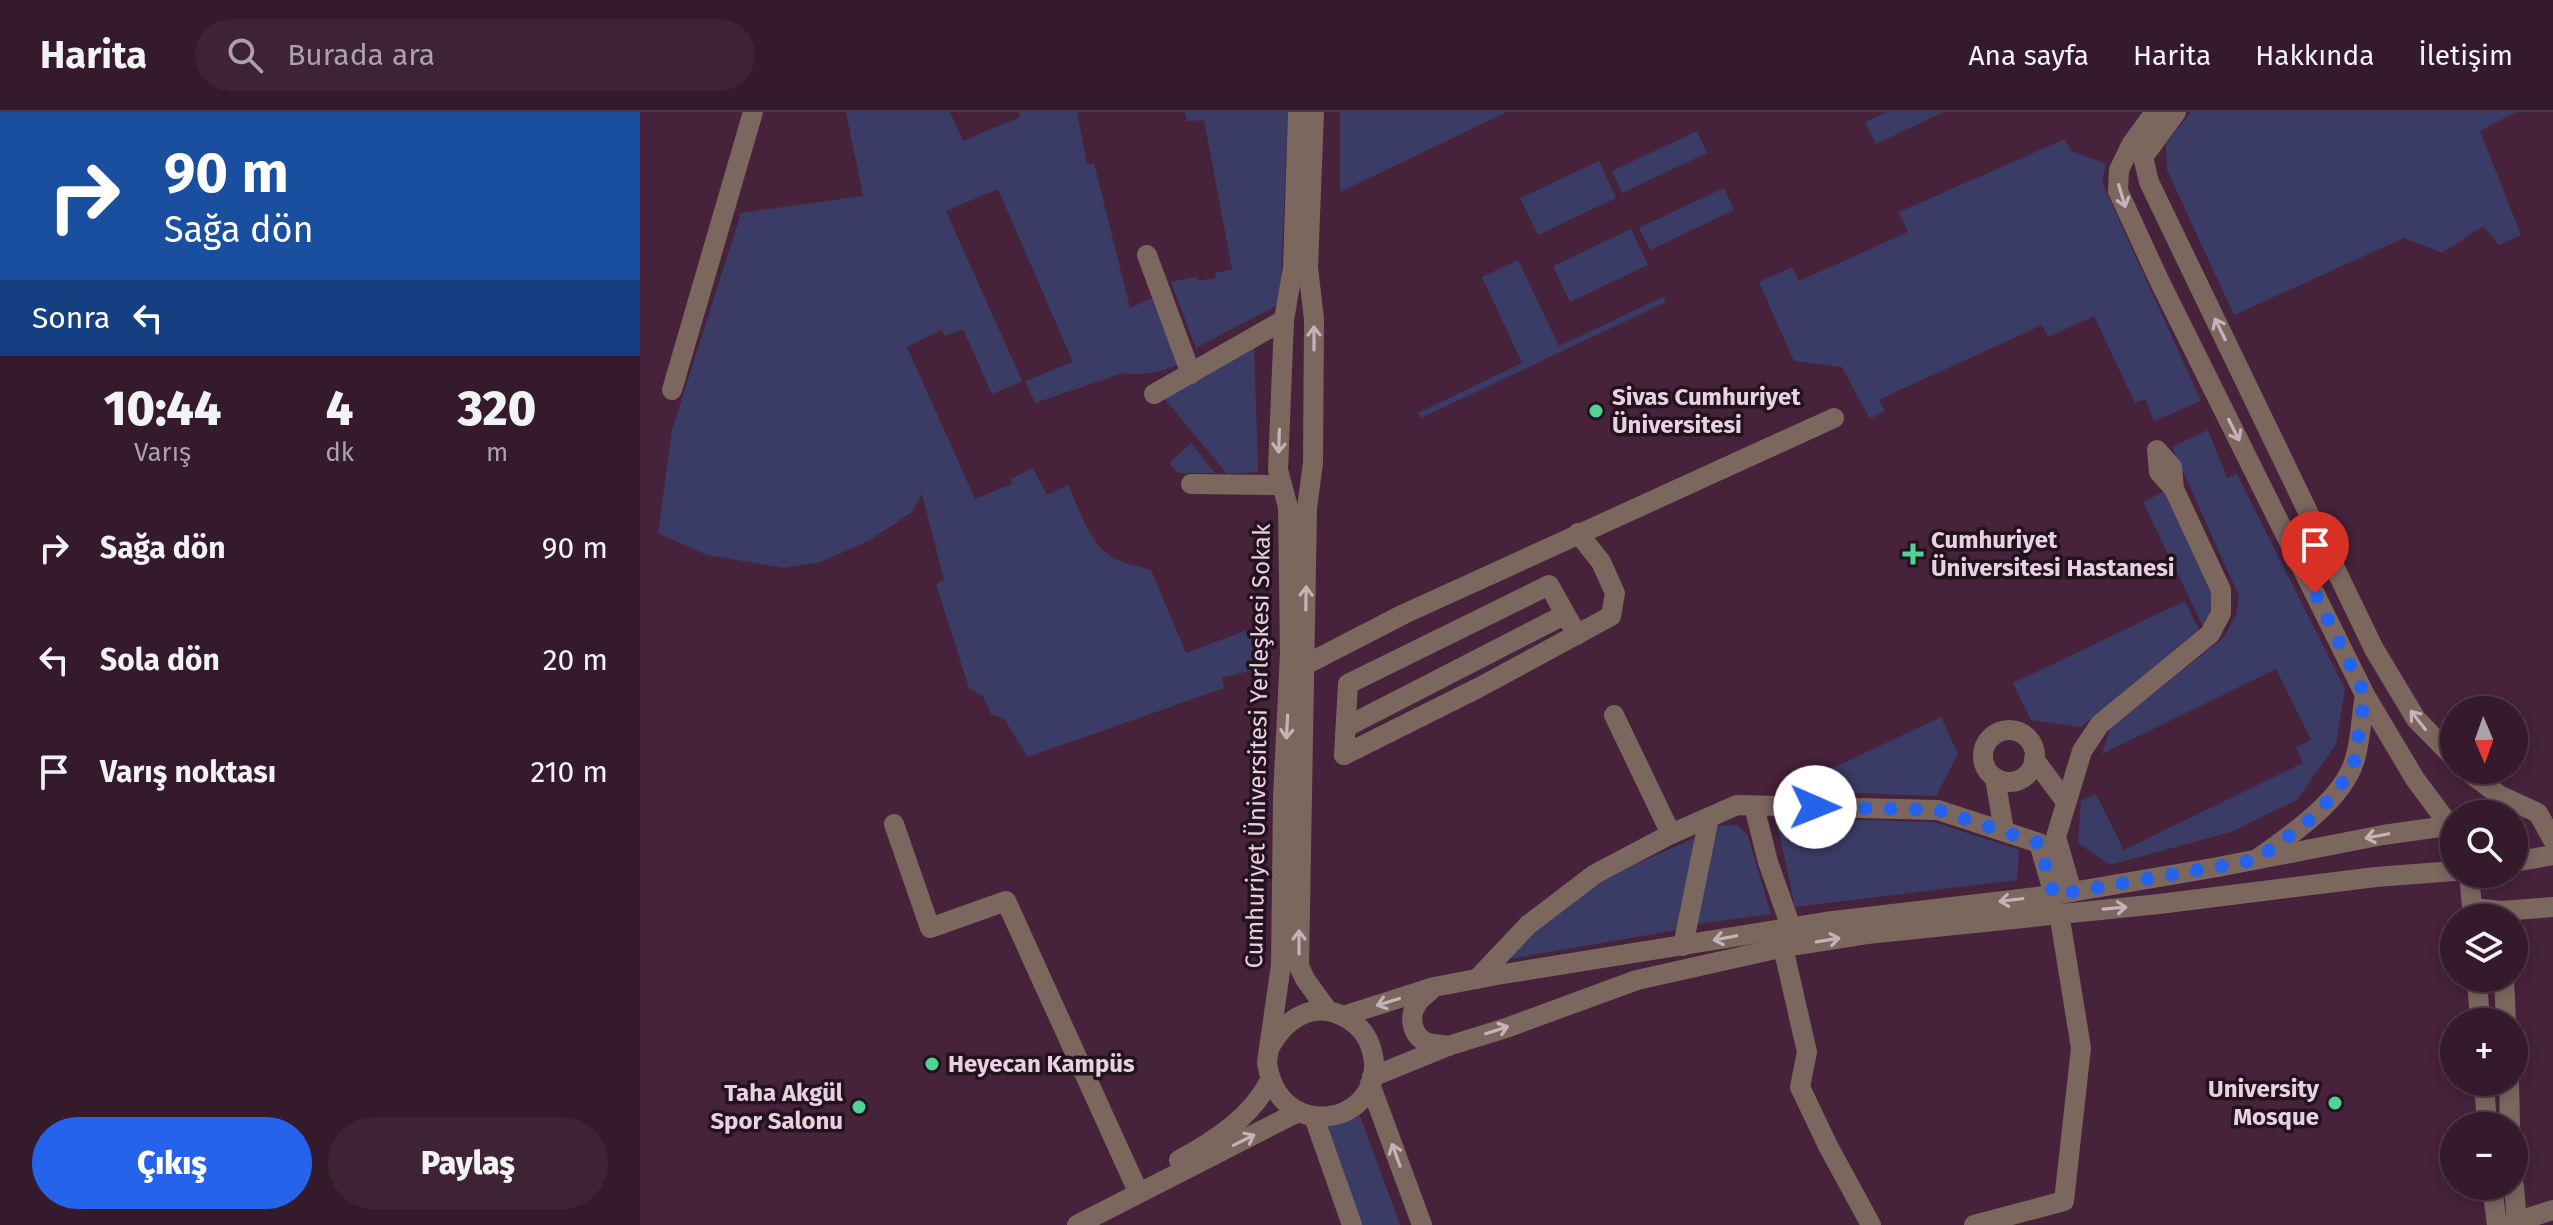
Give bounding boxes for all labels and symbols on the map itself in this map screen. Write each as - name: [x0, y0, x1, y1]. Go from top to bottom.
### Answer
- one-way arrow: [2116, 183, 2130, 208]
- one-way arrow: [2212, 317, 2227, 341]
- one-way arrow: [1306, 325, 1322, 352]
- place label: Sivas Cumhuriyet Üniversitesi: [1612, 383, 1801, 439]
- marker: Sivas Cumhuriyet Üniversitesi: [1587, 402, 1605, 420]
- one-way arrow: [2227, 418, 2242, 442]
- one-way arrow: [1271, 427, 1286, 454]
- pin: [2281, 511, 2349, 593]
- street label: Cumhuriyet Üniversitesi Yerleşkesi Sokak: [1240, 523, 1276, 969]
- place label: Cumhuriyet Üniversitesi Hastanesi: [1931, 526, 2175, 582]
- marker: Cumhuriyet Üniversitesi Hastanesi: [1902, 543, 1924, 565]
- one-way arrow: [1298, 585, 1313, 612]
- north arrow: [2440, 696, 2528, 784]
- one-way arrow: [2410, 709, 2428, 730]
- one-way arrow: [1279, 713, 1294, 740]
- position arrow: [1773, 765, 1857, 849]
- one-way arrow: [2365, 830, 2390, 845]
- one-way arrow: [1998, 893, 2024, 908]
- one-way arrow: [2101, 900, 2127, 915]
- one-way arrow: [1291, 929, 1307, 956]
- one-way arrow: [1713, 931, 1738, 946]
- one-way arrow: [1815, 932, 1841, 947]
- one-way arrow: [1375, 995, 1401, 1010]
- one-way arrow: [1485, 1022, 1510, 1037]
- place label: Heyecan Kampüs: [948, 1050, 1135, 1078]
- marker: Heyecan Kampüs: [923, 1055, 941, 1073]
- place label: University Mosque: [2208, 1075, 2320, 1131]
- place label: Taha Akgül Spor Salonu: [710, 1079, 844, 1135]
- marker: University Mosque: [2326, 1094, 2344, 1112]
- marker: Taha Akgül Spor Salonu: [850, 1098, 868, 1116]
- one-way arrow: [1232, 1131, 1256, 1147]
- one-way arrow: [1388, 1143, 1402, 1168]

